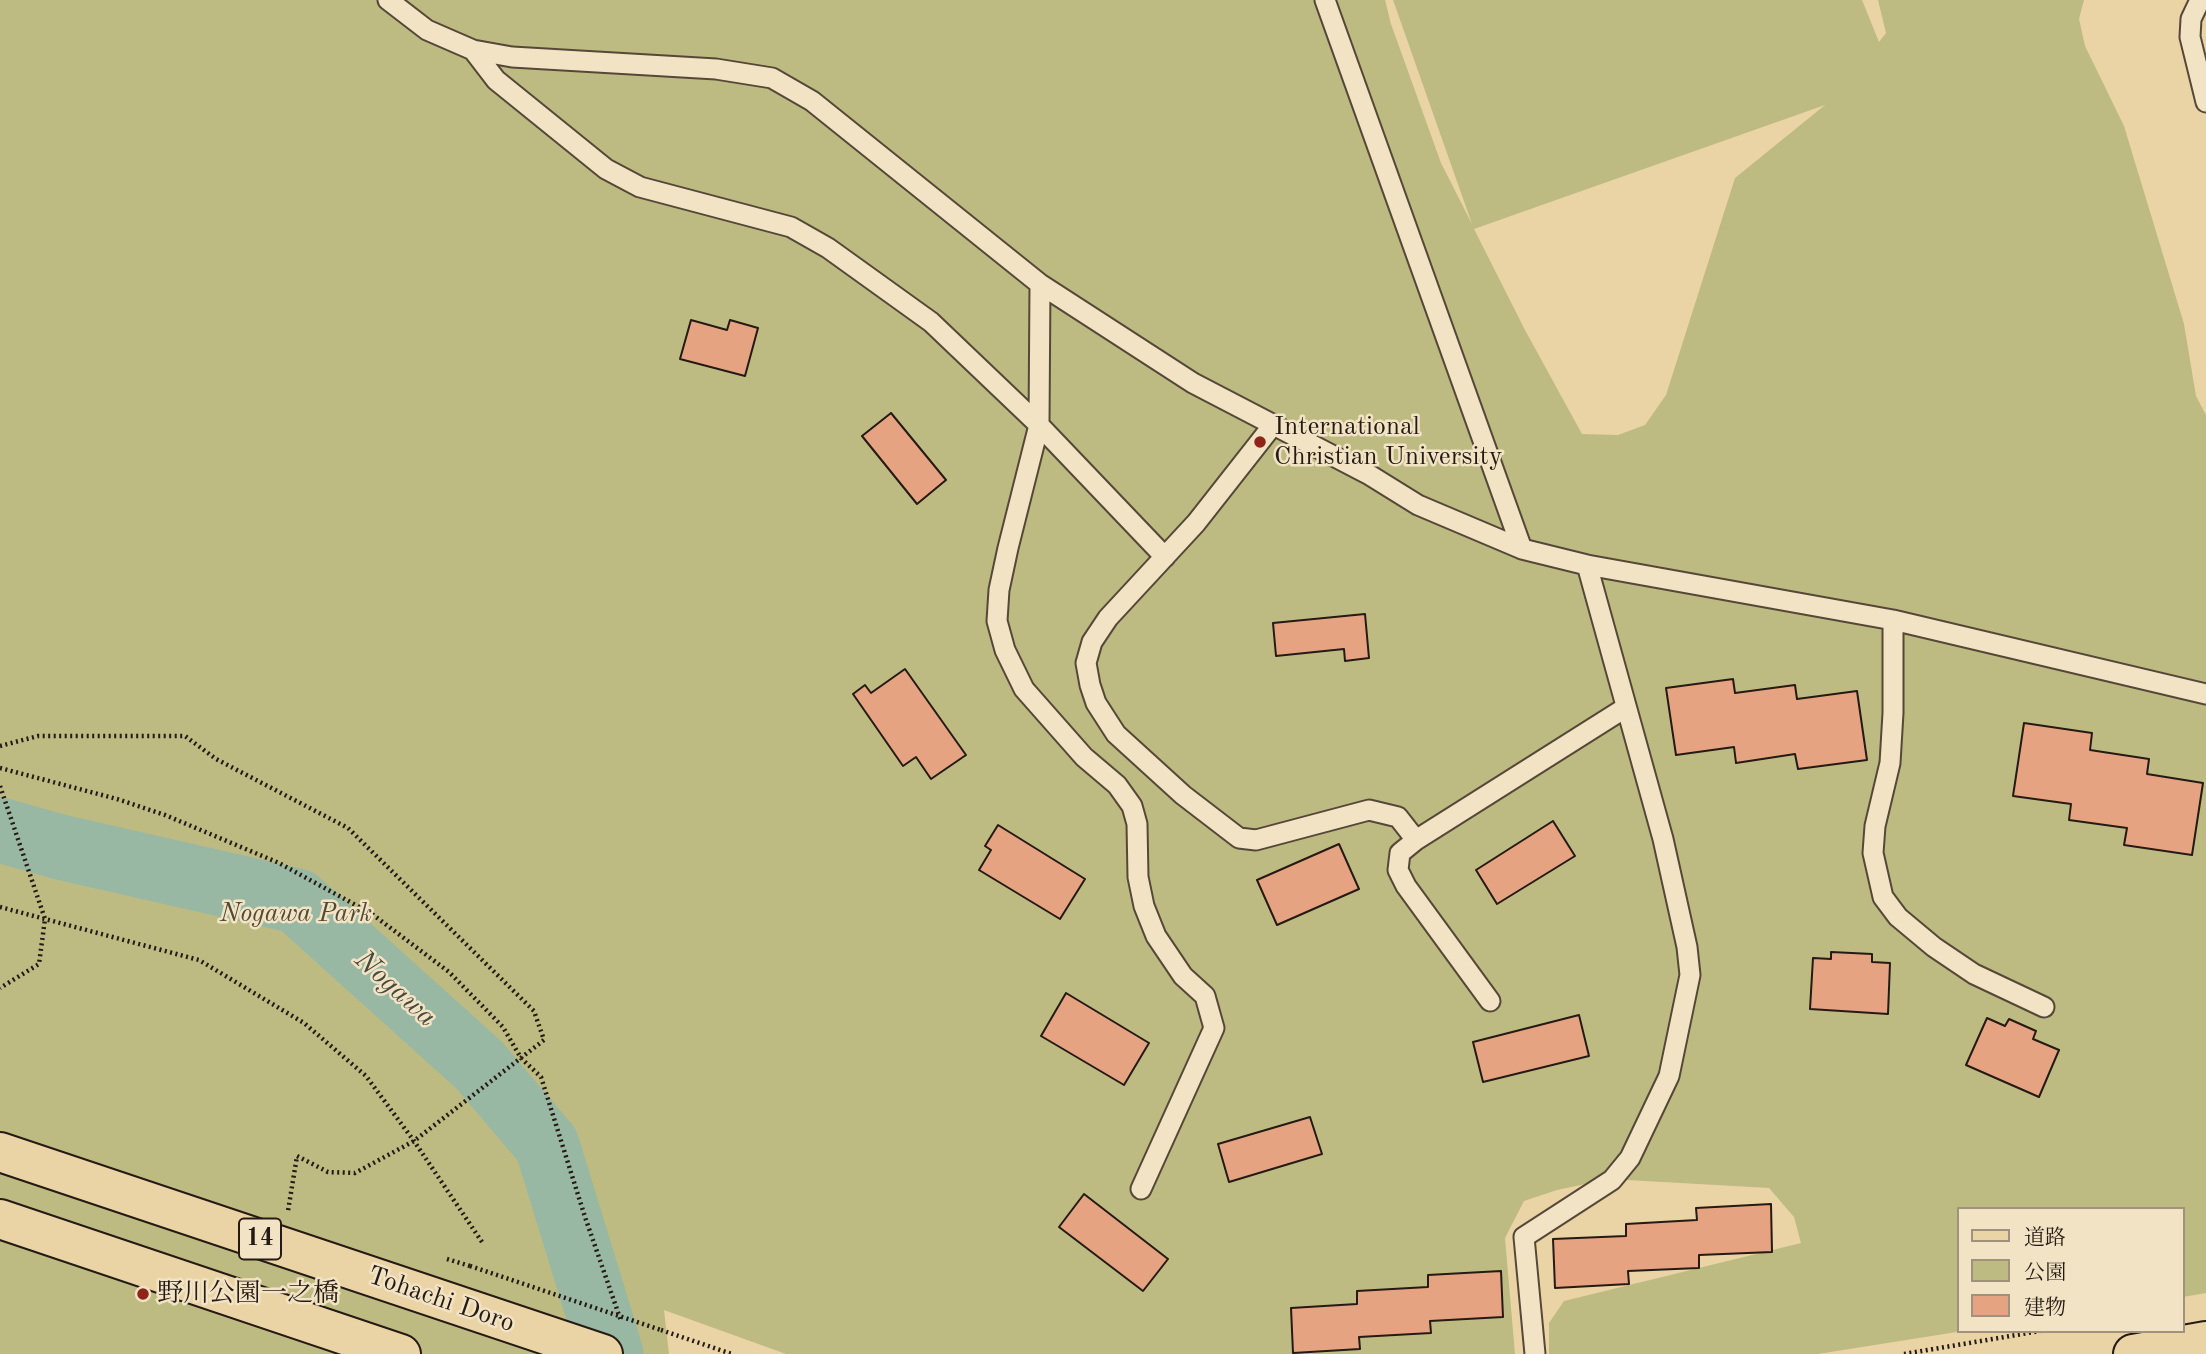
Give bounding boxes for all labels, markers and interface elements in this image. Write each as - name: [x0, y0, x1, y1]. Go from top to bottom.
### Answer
- place label: International Christian University: [1274, 411, 1502, 472]
- marker: International Christian University: [1252, 434, 1268, 450]
- park label: Nogawa Park: [220, 898, 372, 930]
- water label: Nogawa: [347, 944, 443, 1034]
- legend: [1958, 1207, 2185, 1333]
- road number: 14: [239, 1218, 281, 1260]
- text: 道路: [2024, 1228, 2066, 1249]
- street label: Tohachi Doro: [363, 1260, 519, 1340]
- text: 公園: [2024, 1263, 2066, 1284]
- place label: 野川公園一之橋: [157, 1278, 339, 1310]
- marker: 野川公園一之橋: [135, 1286, 151, 1302]
- text: 建物: [2024, 1298, 2066, 1319]

